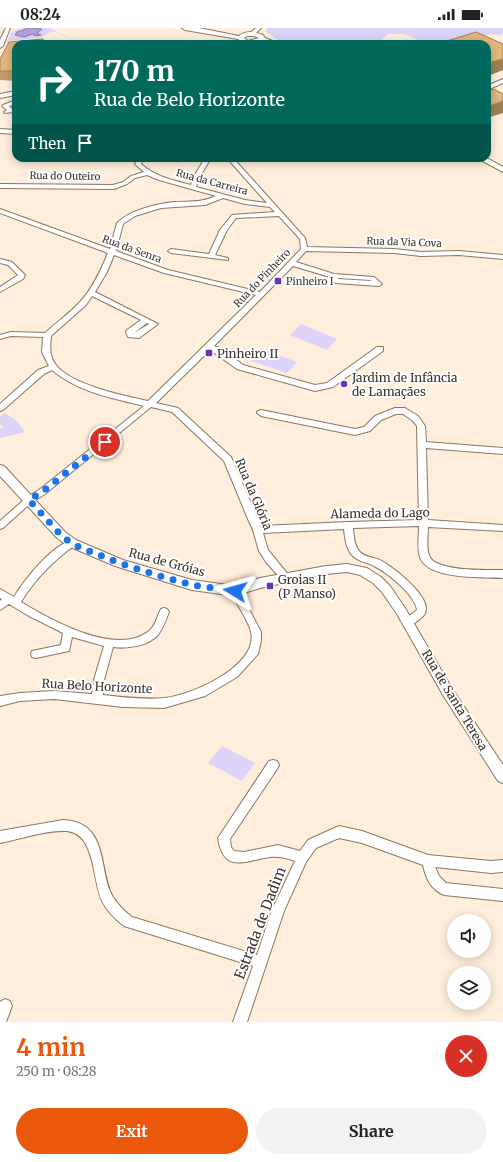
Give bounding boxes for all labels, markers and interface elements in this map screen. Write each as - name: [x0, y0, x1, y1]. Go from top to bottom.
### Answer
- text: 08:24: [20, 5, 61, 24]
- text: 170 m: [94, 53, 175, 89]
- icon: right: [28, 56, 80, 108]
- text: Rua de Belo Horizonte: [94, 88, 285, 111]
- icon: arrive: [74, 132, 96, 154]
- text: Then: [28, 134, 66, 153]
- street label: Rua da Carreira: [175, 166, 250, 198]
- street label: Rua do Outeiro: [29, 169, 101, 183]
- street label: Rua da Senra: [100, 232, 164, 266]
- street label: Rua da Via Cova: [366, 234, 443, 250]
- street label: Rua do Pinheiro: [231, 246, 293, 310]
- place label: Pinheiro I: [286, 275, 334, 288]
- marker: Pinheiro I: [273, 276, 283, 286]
- place label: Pinheiro II: [217, 346, 278, 361]
- marker: Pinheiro II: [204, 348, 214, 358]
- place label: Jardim de Infância de Lamaçães: [351, 370, 458, 399]
- marker: Jardim de Infância de Lamaçães: [339, 379, 349, 389]
- pin: [88, 425, 122, 459]
- icon: arrive: [94, 431, 116, 453]
- street label: Rua da Glória: [232, 456, 276, 533]
- street label: Alameda do Lago: [329, 505, 430, 521]
- street label: Rua de Gróias: [127, 545, 207, 579]
- position arrow: [214, 570, 256, 612]
- place label: Groias II (P Manso): [278, 572, 336, 601]
- marker: Groias II (P Manso): [265, 581, 275, 591]
- street label: Rua de Santa Teresa: [419, 647, 491, 754]
- street label: Rua Belo Horizonte: [41, 676, 153, 696]
- street label: Estrada de Dadim: [230, 864, 290, 982]
- map controls: [447, 914, 491, 1010]
- button: sound: [447, 914, 491, 958]
- button: layers: [447, 966, 491, 1010]
- text: 4 min: [16, 1032, 86, 1063]
- button: close: [445, 1035, 487, 1077]
- text: 250 m · 08:28: [16, 1063, 97, 1080]
- button: Exit: [16, 1108, 248, 1154]
- button: Share: [256, 1108, 487, 1154]

